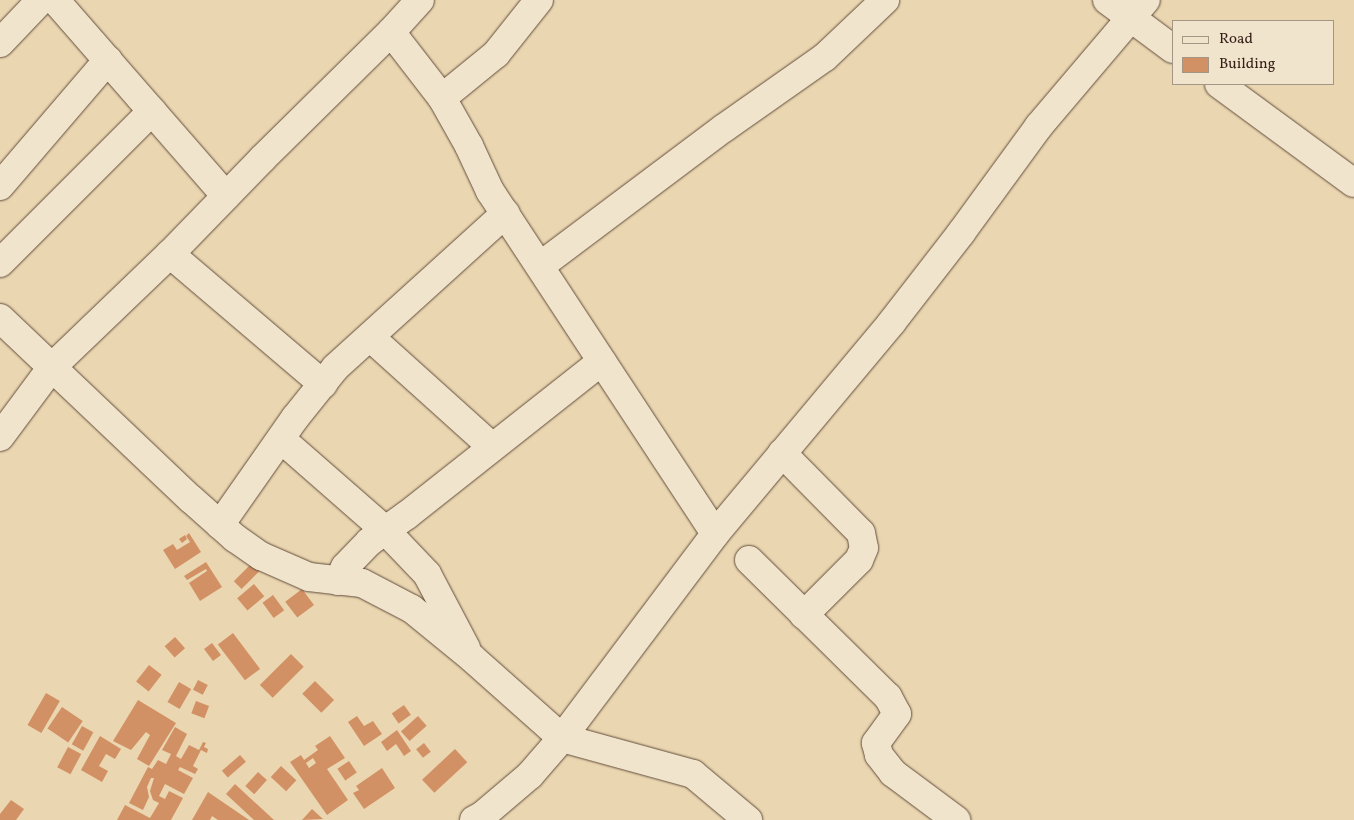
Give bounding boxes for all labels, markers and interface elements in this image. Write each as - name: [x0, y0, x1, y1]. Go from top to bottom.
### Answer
- legend: [1172, 20, 1334, 85]
- text: Road: [1219, 29, 1253, 50]
- text: Building: [1219, 54, 1275, 75]

